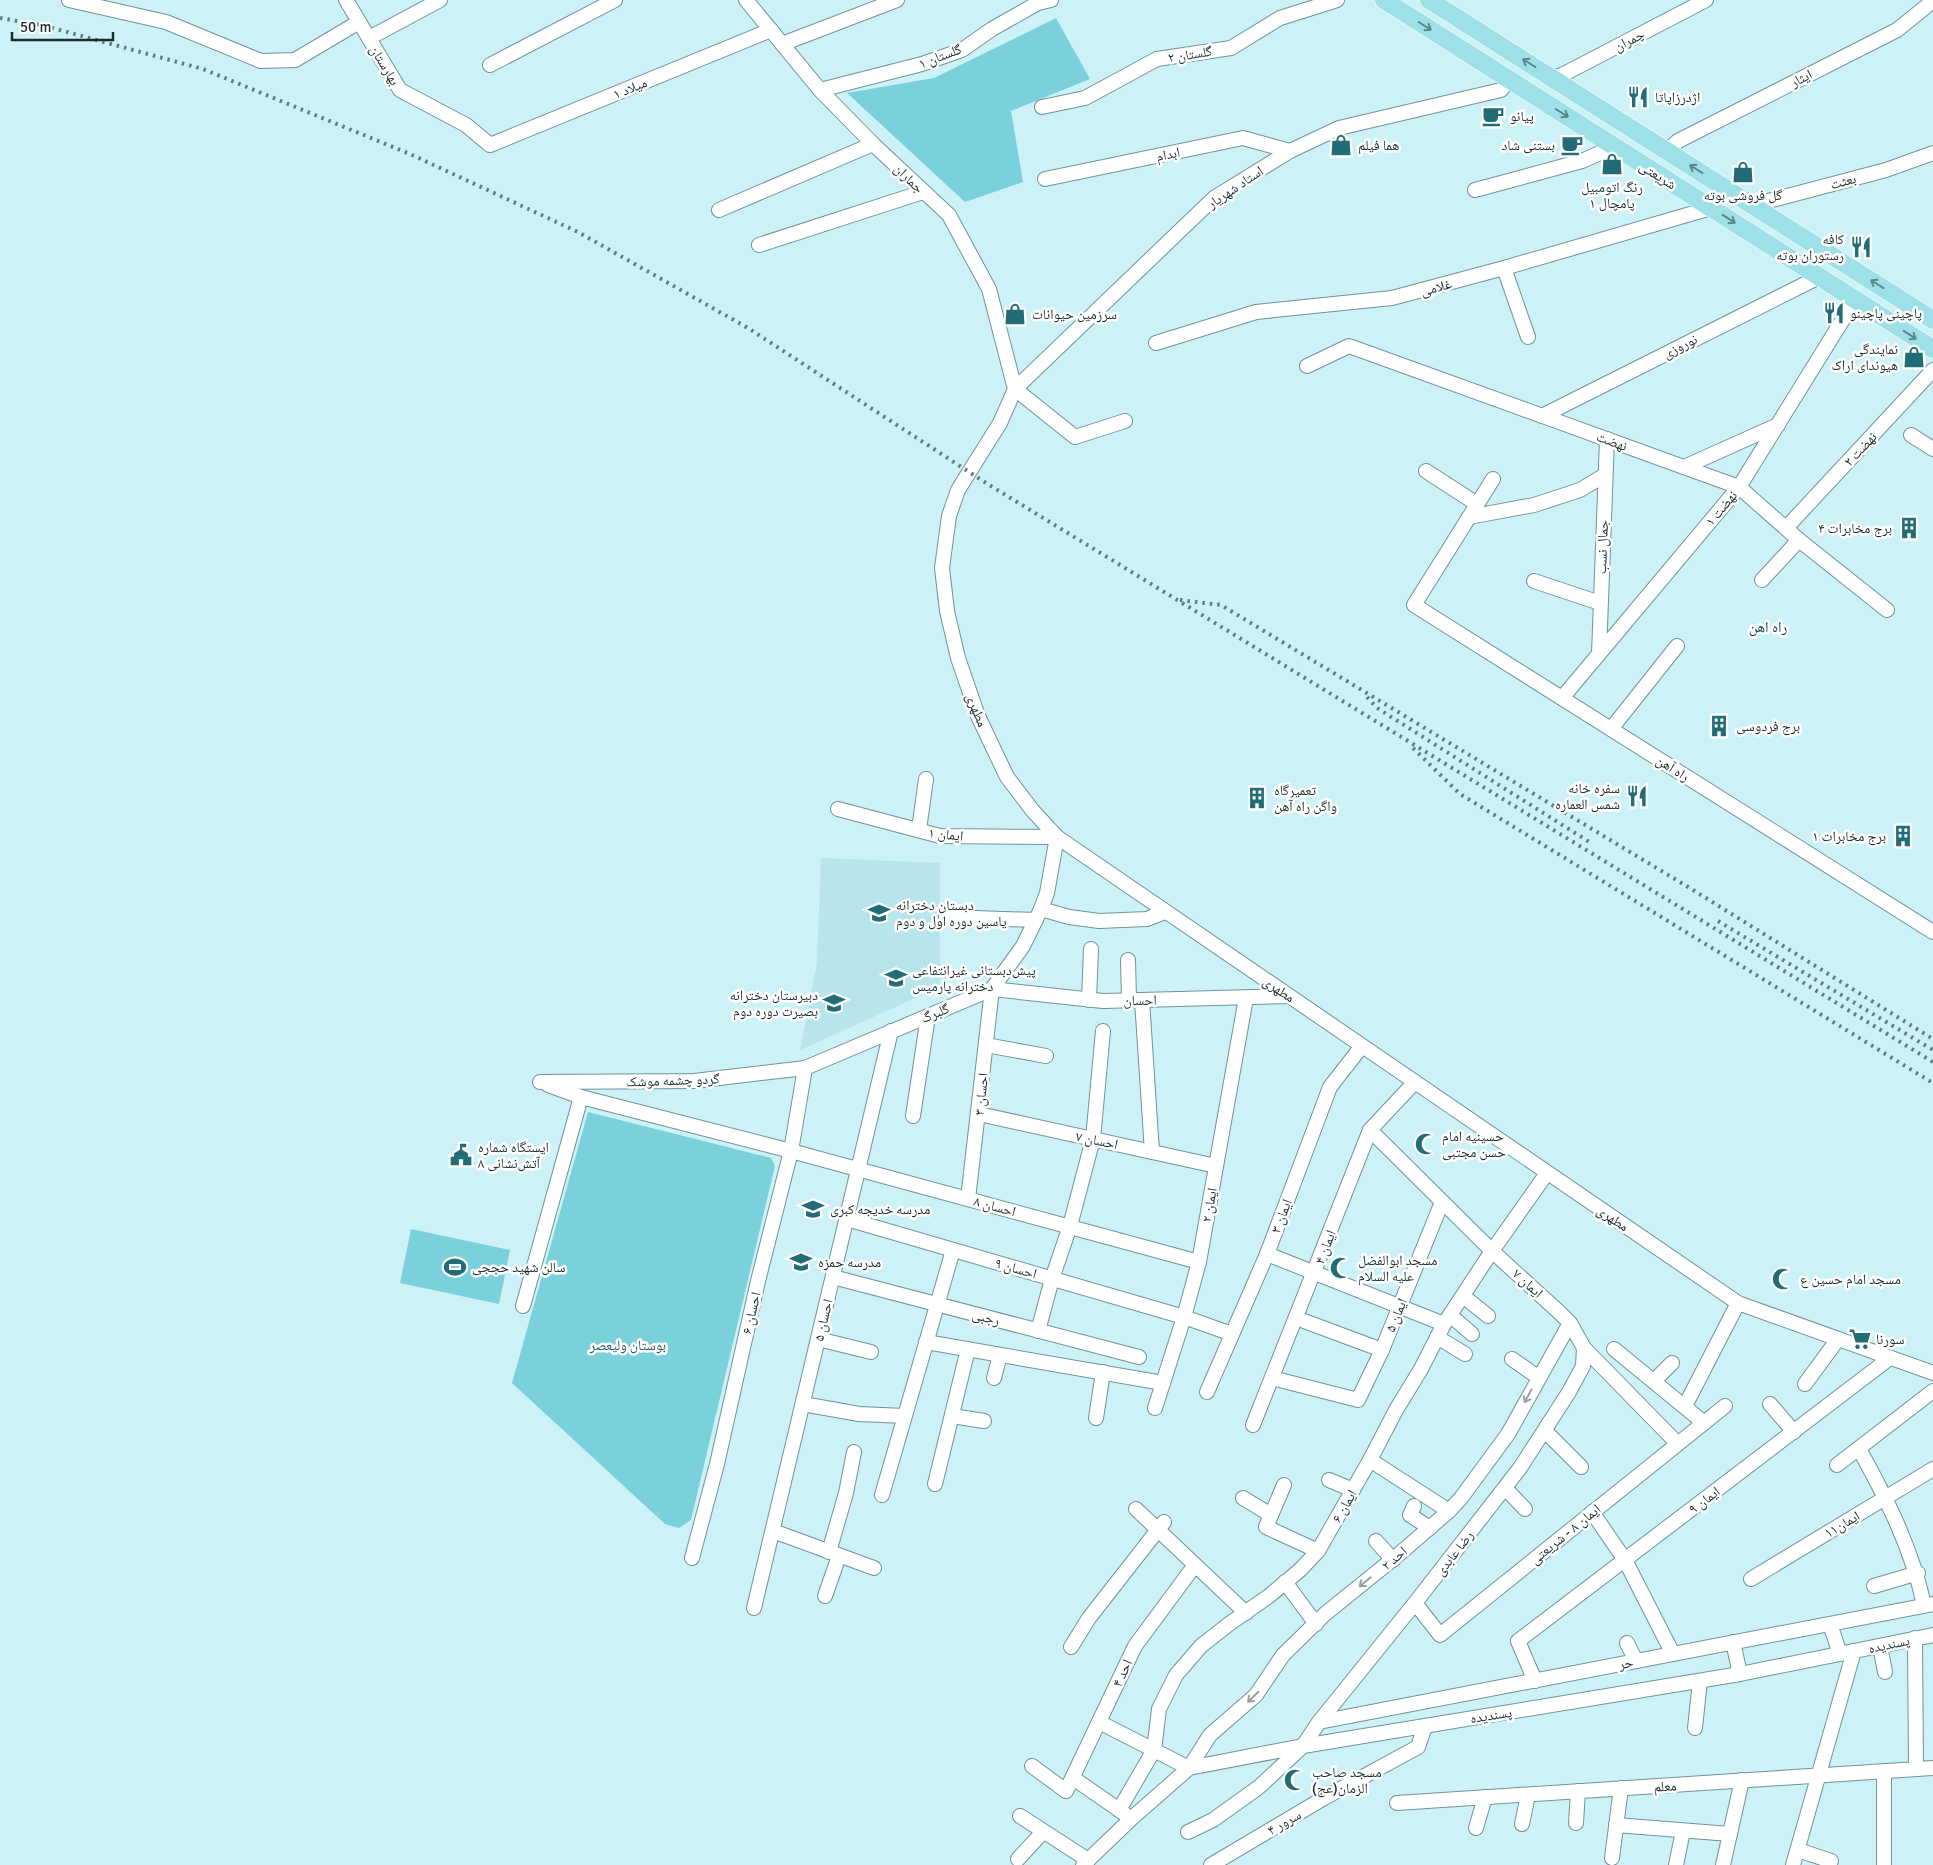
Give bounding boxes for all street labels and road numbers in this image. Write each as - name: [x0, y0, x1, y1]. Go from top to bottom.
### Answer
- street label: چمران: [1611, 26, 1647, 55]
- street label: گلستان ۱: [916, 40, 964, 72]
- street label: بهارستان: [366, 42, 403, 89]
- street label: گلستان ۲: [1167, 43, 1214, 66]
- street label: ایثار: [1787, 66, 1815, 91]
- street label: میلاد ۱: [611, 74, 650, 103]
- street label: ابدام: [1155, 144, 1182, 166]
- street label: شریعتی: [1636, 158, 1679, 193]
- street label: جماران: [890, 160, 927, 197]
- street label: استاد شهریار: [1203, 162, 1267, 213]
- street label: بعثت: [1828, 170, 1858, 193]
- street label: غلامی: [1419, 275, 1454, 300]
- street label: نوروزی: [1660, 331, 1700, 362]
- street label: نهضت: [1594, 428, 1630, 455]
- street label: نهضت ۲: [1840, 428, 1881, 470]
- street label: نهضت ۱: [1702, 487, 1741, 529]
- street label: جمال نسب: [1593, 520, 1612, 574]
- street label: مطهری: [962, 691, 991, 730]
- street label: راه آهن: [1653, 752, 1693, 785]
- street label: ایمان ۱: [928, 824, 964, 845]
- street label: مطهری: [1260, 973, 1298, 1006]
- street label: احسان: [1123, 992, 1157, 1009]
- street label: گلبرگ: [918, 1000, 952, 1027]
- street label: گردو چشمه موشک: [626, 1070, 720, 1091]
- street label: احسان ۳: [971, 1072, 992, 1116]
- street label: احسان ۷: [1074, 1128, 1120, 1153]
- street label: ایمان ۲: [1198, 1186, 1221, 1224]
- street label: احسان ۸: [972, 1193, 1018, 1220]
- street label: ایمان ۳: [1267, 1197, 1296, 1236]
- street label: مطهری: [1594, 1202, 1632, 1235]
- street label: ایمان ۴: [1311, 1228, 1340, 1267]
- street label: احسان ۹: [993, 1254, 1039, 1283]
- street label: ایمان ۷: [1509, 1265, 1546, 1301]
- street label: احسان ۶: [738, 1290, 765, 1336]
- street label: ایمان ۵: [1382, 1296, 1411, 1335]
- street label: احسان ۵: [810, 1297, 837, 1343]
- street label: رجبی: [970, 1306, 1002, 1329]
- street label: ایمان ۹: [1685, 1483, 1723, 1518]
- street label: ایمان ۶: [1328, 1487, 1361, 1526]
- street label: ایمان ۸ - شریعتی: [1526, 1501, 1604, 1568]
- street label: ایمان۱۱: [1821, 1507, 1863, 1542]
- street label: رضا عابدی: [1431, 1527, 1477, 1579]
- street label: احد ۲: [1378, 1543, 1411, 1574]
- street label: پسندیده: [1867, 1632, 1912, 1657]
- street label: حر: [1616, 1654, 1635, 1673]
- street label: احد ۴: [1109, 1657, 1136, 1690]
- street label: پسندیده: [1469, 1704, 1513, 1727]
- street label: معلم: [1653, 1777, 1677, 1797]
- street label: سرور ۴: [1264, 1806, 1304, 1839]

